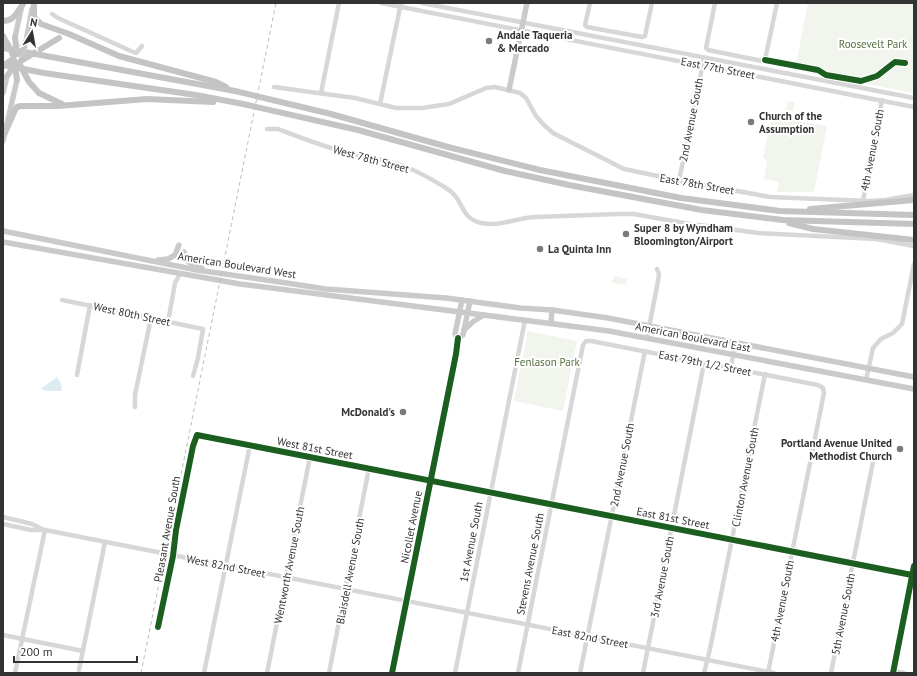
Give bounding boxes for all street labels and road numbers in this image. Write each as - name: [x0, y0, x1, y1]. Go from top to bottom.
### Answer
- street label: East 77th Street: [680, 54, 756, 82]
- street label: 2nd Avenue South: [676, 77, 706, 163]
- street label: 4th Avenue South: [857, 108, 887, 192]
- street label: West 78th Street: [331, 142, 411, 176]
- street label: East 78th Street: [659, 171, 736, 197]
- street label: American Boulevard West: [177, 249, 297, 281]
- street label: West 80th Street: [92, 299, 172, 329]
- street label: American Boulevard East: [634, 319, 752, 355]
- street label: East 79th 1/2 Street: [657, 347, 753, 379]
- street label: 2nd Avenue South: [607, 422, 637, 508]
- street label: Clinton Avenue South: [728, 426, 762, 528]
- street label: West 81st Street: [276, 434, 354, 462]
- street label: Pleasant Avenue South: [151, 475, 183, 583]
- street label: Nicollet Avenue: [397, 489, 425, 564]
- street label: 1st Avenue South: [456, 501, 486, 583]
- street label: East 81st Street: [635, 504, 711, 532]
- street label: Wentworth Avenue South: [271, 505, 307, 625]
- street label: Stevens Avenue South: [513, 512, 547, 616]
- street label: Blaisdell Avenue South: [333, 517, 367, 625]
- street label: 3rd Avenue South: [647, 535, 677, 619]
- street label: West 82nd Street: [185, 551, 267, 581]
- street label: 4th Avenue South: [767, 559, 797, 643]
- street label: 5th Avenue South: [828, 572, 858, 656]
- street label: East 82nd Street: [551, 623, 630, 651]

